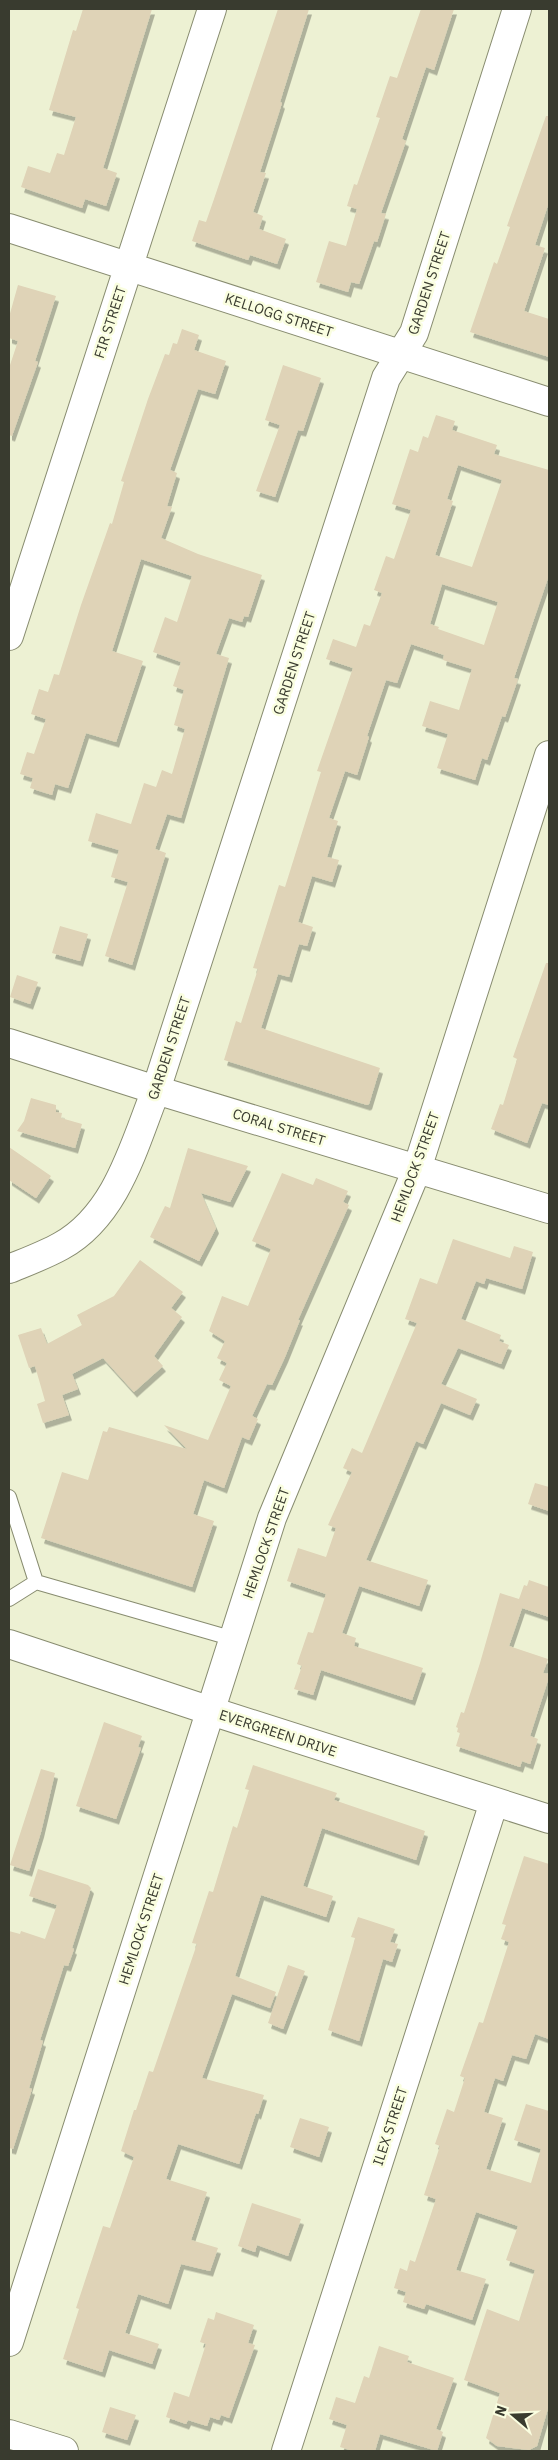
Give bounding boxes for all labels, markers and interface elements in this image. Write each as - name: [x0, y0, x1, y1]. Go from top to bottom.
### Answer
- street label: GARDEN STREET: [404, 229, 454, 337]
- street label: FIR STREET: [90, 284, 130, 360]
- street label: KELLOGG STREET: [223, 289, 335, 341]
- street label: GARDEN STREET: [269, 609, 319, 717]
- street label: GARDEN STREET: [144, 994, 194, 1102]
- street label: CORAL STREET: [230, 1104, 328, 1150]
- street label: HEMLOCK STREET: [387, 1109, 443, 1225]
- street label: HEMLOCK STREET: [239, 1485, 293, 1601]
- street label: EVERGREEN DRIVE: [217, 1706, 339, 1760]
- street label: HEMLOCK STREET: [115, 1871, 167, 1987]
- street label: ILEX STREET: [369, 2084, 411, 2168]
- north arrow: [488, 2390, 538, 2440]
- text: N: [491, 2403, 511, 2418]

